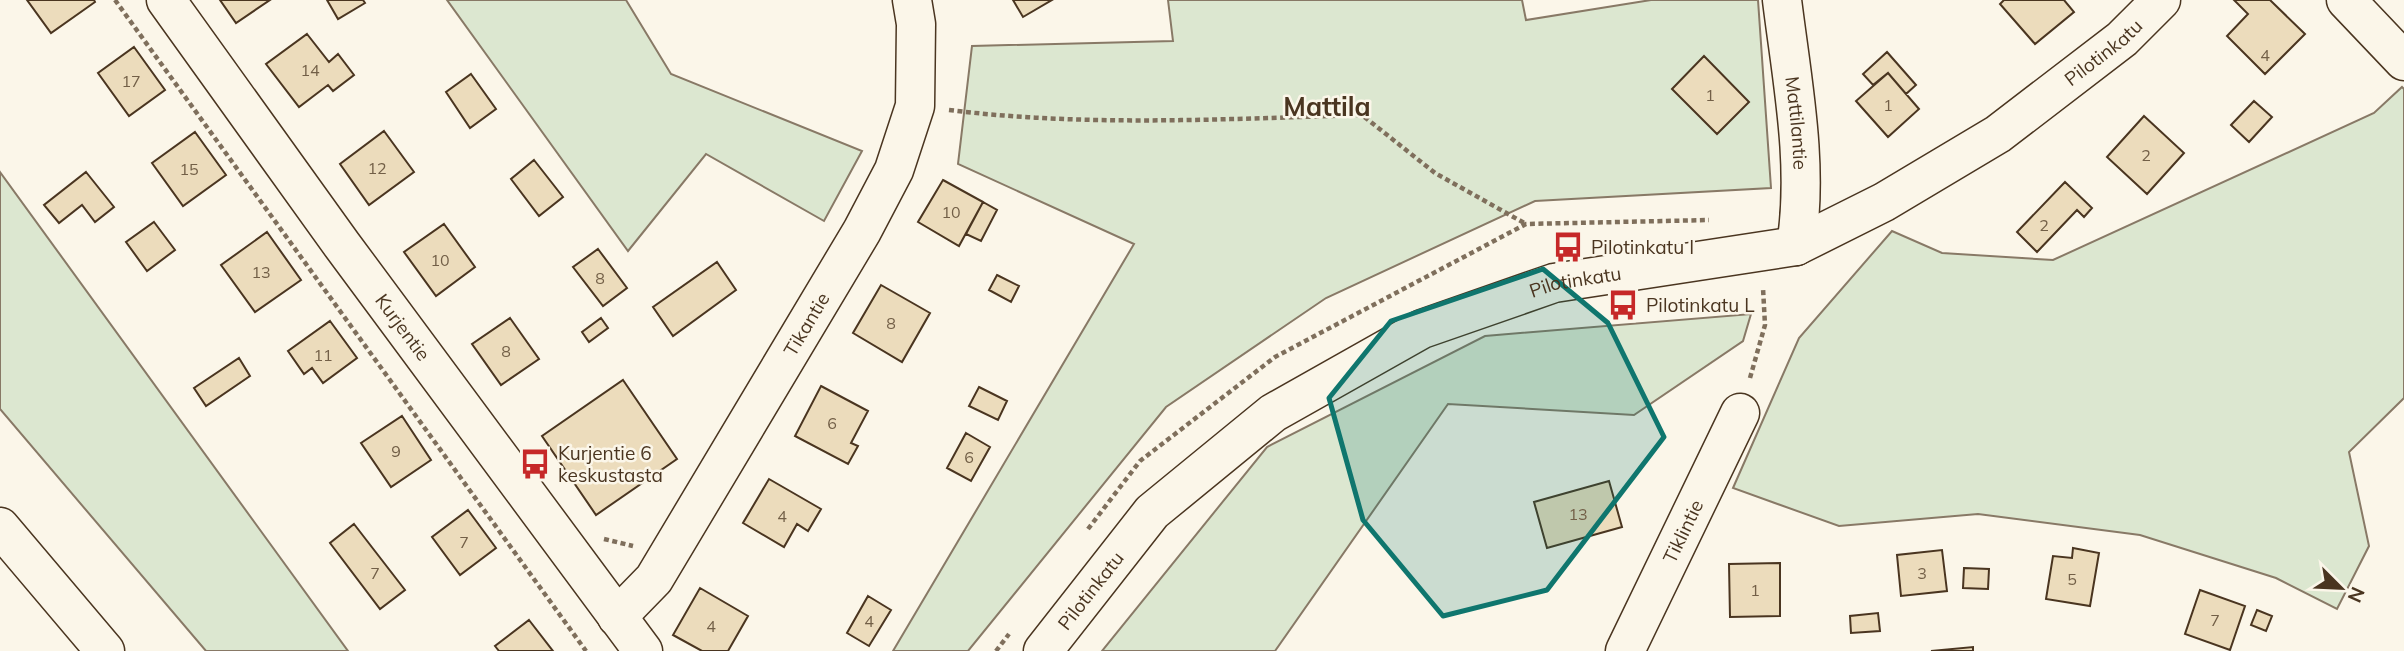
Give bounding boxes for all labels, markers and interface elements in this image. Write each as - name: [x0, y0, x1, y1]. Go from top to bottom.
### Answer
- street label: Pilotinkatu: [2059, 14, 2147, 91]
- house number: 4: [2260, 45, 2270, 65]
- house number: 14: [300, 60, 320, 80]
- house number: 17: [121, 71, 141, 91]
- street label: Mattilantie: [1780, 75, 1813, 170]
- house number: 1: [1705, 85, 1715, 105]
- district label: Mattila: [1283, 90, 1371, 123]
- house number: 1: [1883, 95, 1893, 115]
- house number: 2: [2141, 145, 2151, 165]
- house number: 12: [367, 158, 387, 178]
- house number: 15: [179, 159, 199, 179]
- house number: 10: [941, 202, 961, 222]
- house number: 2: [2039, 215, 2049, 235]
- bus stop icon: Pilotinkatu I: [1551, 230, 1585, 264]
- place label: Pilotinkatu I: [1591, 235, 1694, 259]
- house number: 10: [430, 250, 450, 270]
- street label: Pilotinkatu: [1526, 261, 1623, 303]
- house number: 13: [251, 262, 271, 282]
- house number: 8: [595, 268, 605, 288]
- street label: Tikantie: [778, 288, 835, 360]
- bus stop icon: Pilotinkatu L: [1606, 288, 1640, 322]
- street label: Kurjentie: [370, 289, 436, 365]
- place label: Pilotinkatu L: [1646, 293, 1755, 317]
- house number: 8: [886, 313, 896, 333]
- house number: 8: [501, 341, 511, 361]
- house number: 11: [313, 345, 333, 365]
- house number: 6: [827, 413, 837, 433]
- house number: 9: [391, 441, 401, 461]
- place label: Kurjentie 6 keskustasta: [558, 441, 663, 487]
- bus stop icon: Kurjentie 6 keskustasta: [518, 447, 552, 481]
- house number: 6: [964, 447, 974, 467]
- street label: Tiklintie: [1657, 496, 1708, 567]
- house number: 13: [1568, 504, 1588, 524]
- house number: 4: [777, 506, 787, 526]
- house number: 7: [459, 532, 469, 552]
- street label: Pilotinkatu: [1052, 546, 1129, 635]
- north arrow: [2306, 553, 2376, 623]
- house number: 7: [370, 563, 380, 583]
- house number: 3: [1917, 563, 1927, 583]
- house number: 5: [2067, 569, 2077, 589]
- house number: 1: [1750, 580, 1760, 600]
- text: N: [2343, 583, 2370, 606]
- house number: 7: [2210, 610, 2220, 630]
- house number: 4: [864, 611, 874, 631]
- house number: 4: [706, 616, 716, 636]

